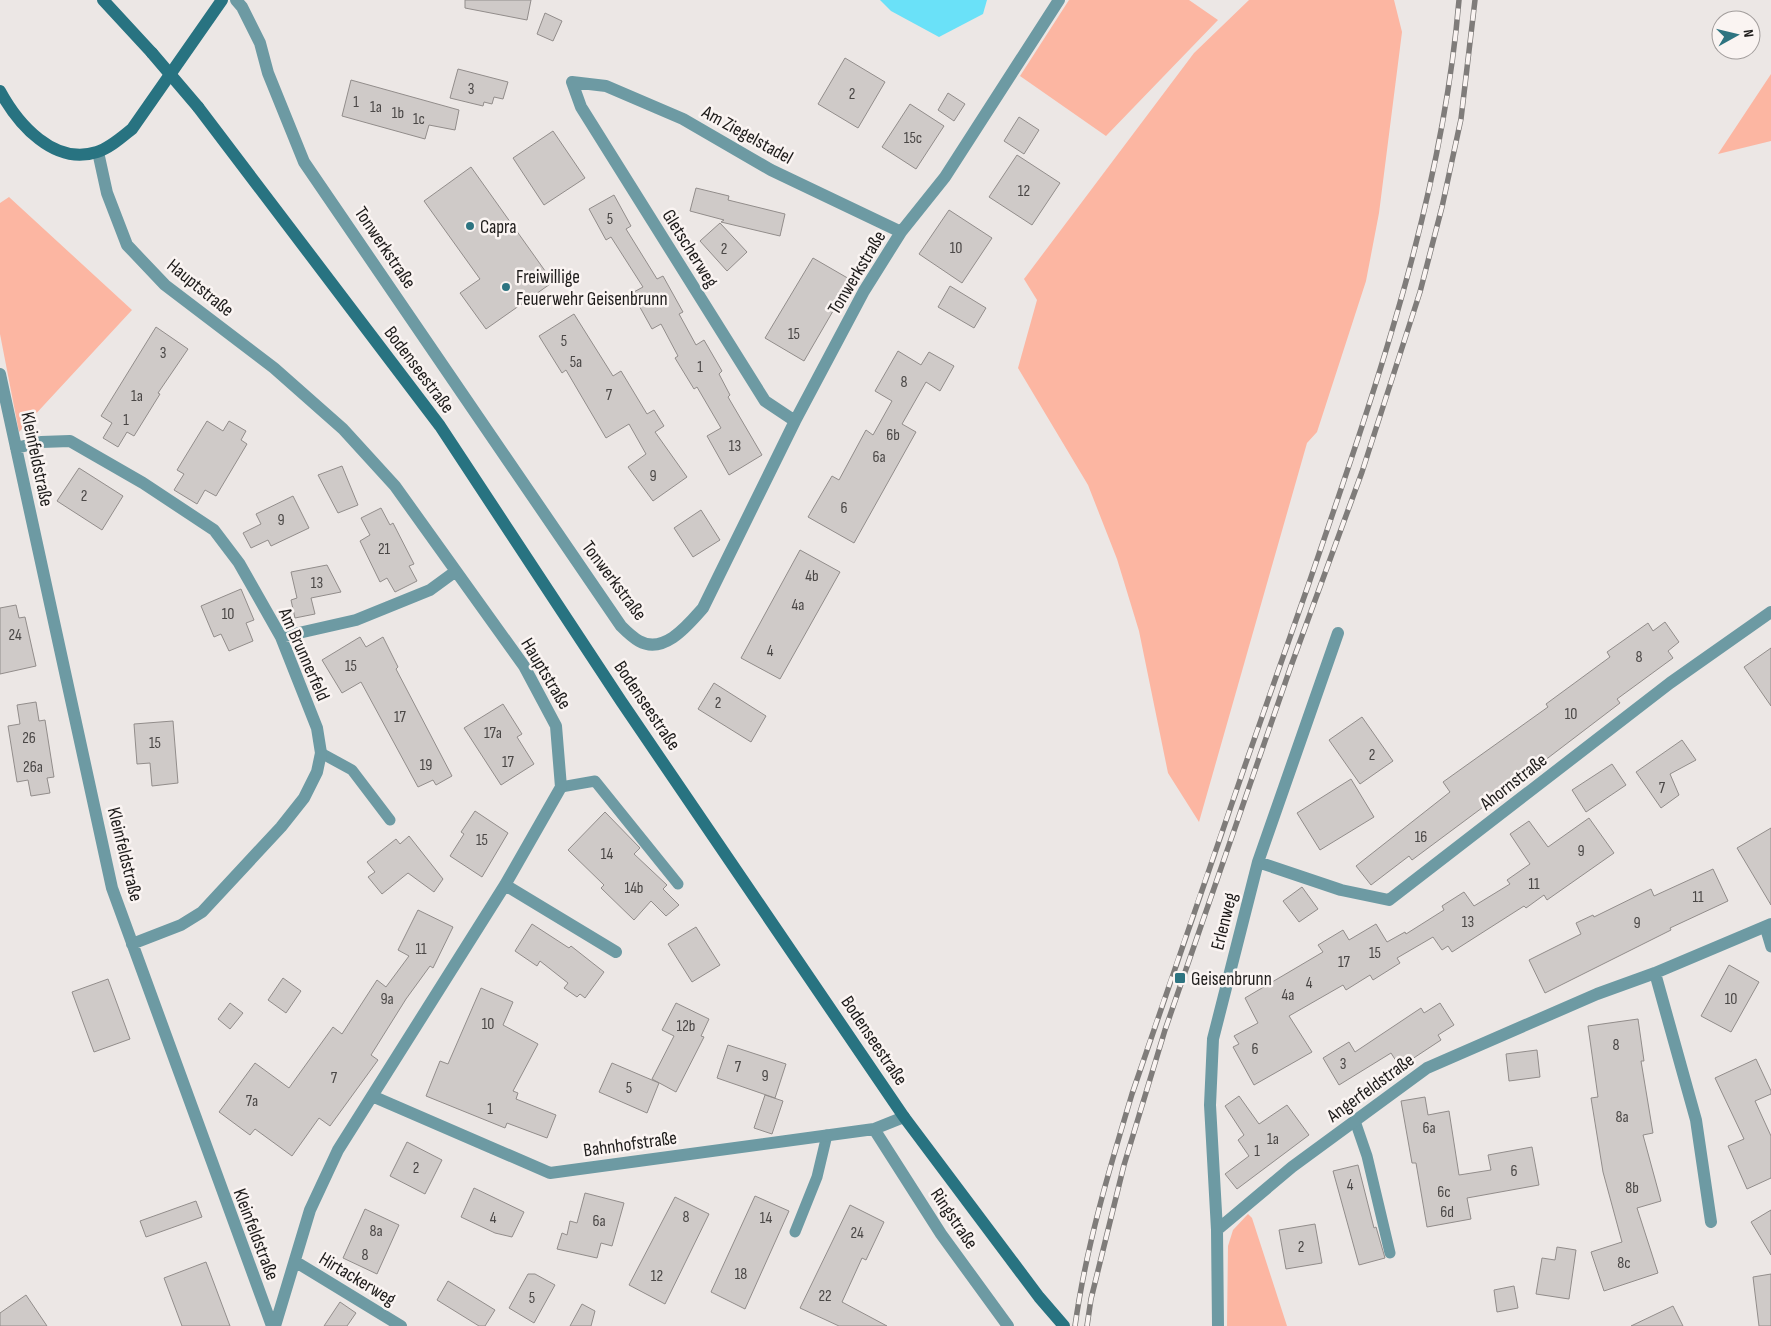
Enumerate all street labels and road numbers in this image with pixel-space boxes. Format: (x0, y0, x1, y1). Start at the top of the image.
street label: Am Ziegelstadel (697, 100, 797, 170)
street label: Tonwerkstraße (349, 203, 421, 293)
street label: Gletscherweg (657, 205, 723, 293)
street label: Tonwerkstraße (823, 227, 891, 319)
street label: Hauptstraße (162, 254, 238, 322)
street label: Bodenseestraße (379, 322, 459, 418)
street label: Kleinfeldstraße (15, 410, 58, 509)
street label: Tonwerkstraße (576, 537, 651, 625)
street label: Am Brunnerfeld (273, 604, 334, 705)
street label: Hauptstraße (515, 634, 576, 714)
street label: Bodenseestraße (608, 657, 685, 755)
street label: Ahornstraße (1475, 749, 1552, 816)
street label: Kleinfeldstraße (102, 805, 147, 904)
street label: Erlenweg (1206, 890, 1243, 952)
street label: Bodenseestraße (835, 992, 912, 1090)
street label: Angerfeldstraße (1322, 1049, 1419, 1128)
street label: Bahnhofstraße (582, 1127, 678, 1162)
street label: Ringstraße (925, 1184, 983, 1254)
street label: Kleinfeldstraße (228, 1185, 284, 1284)
street label: Hirtackerweg (315, 1247, 400, 1311)

